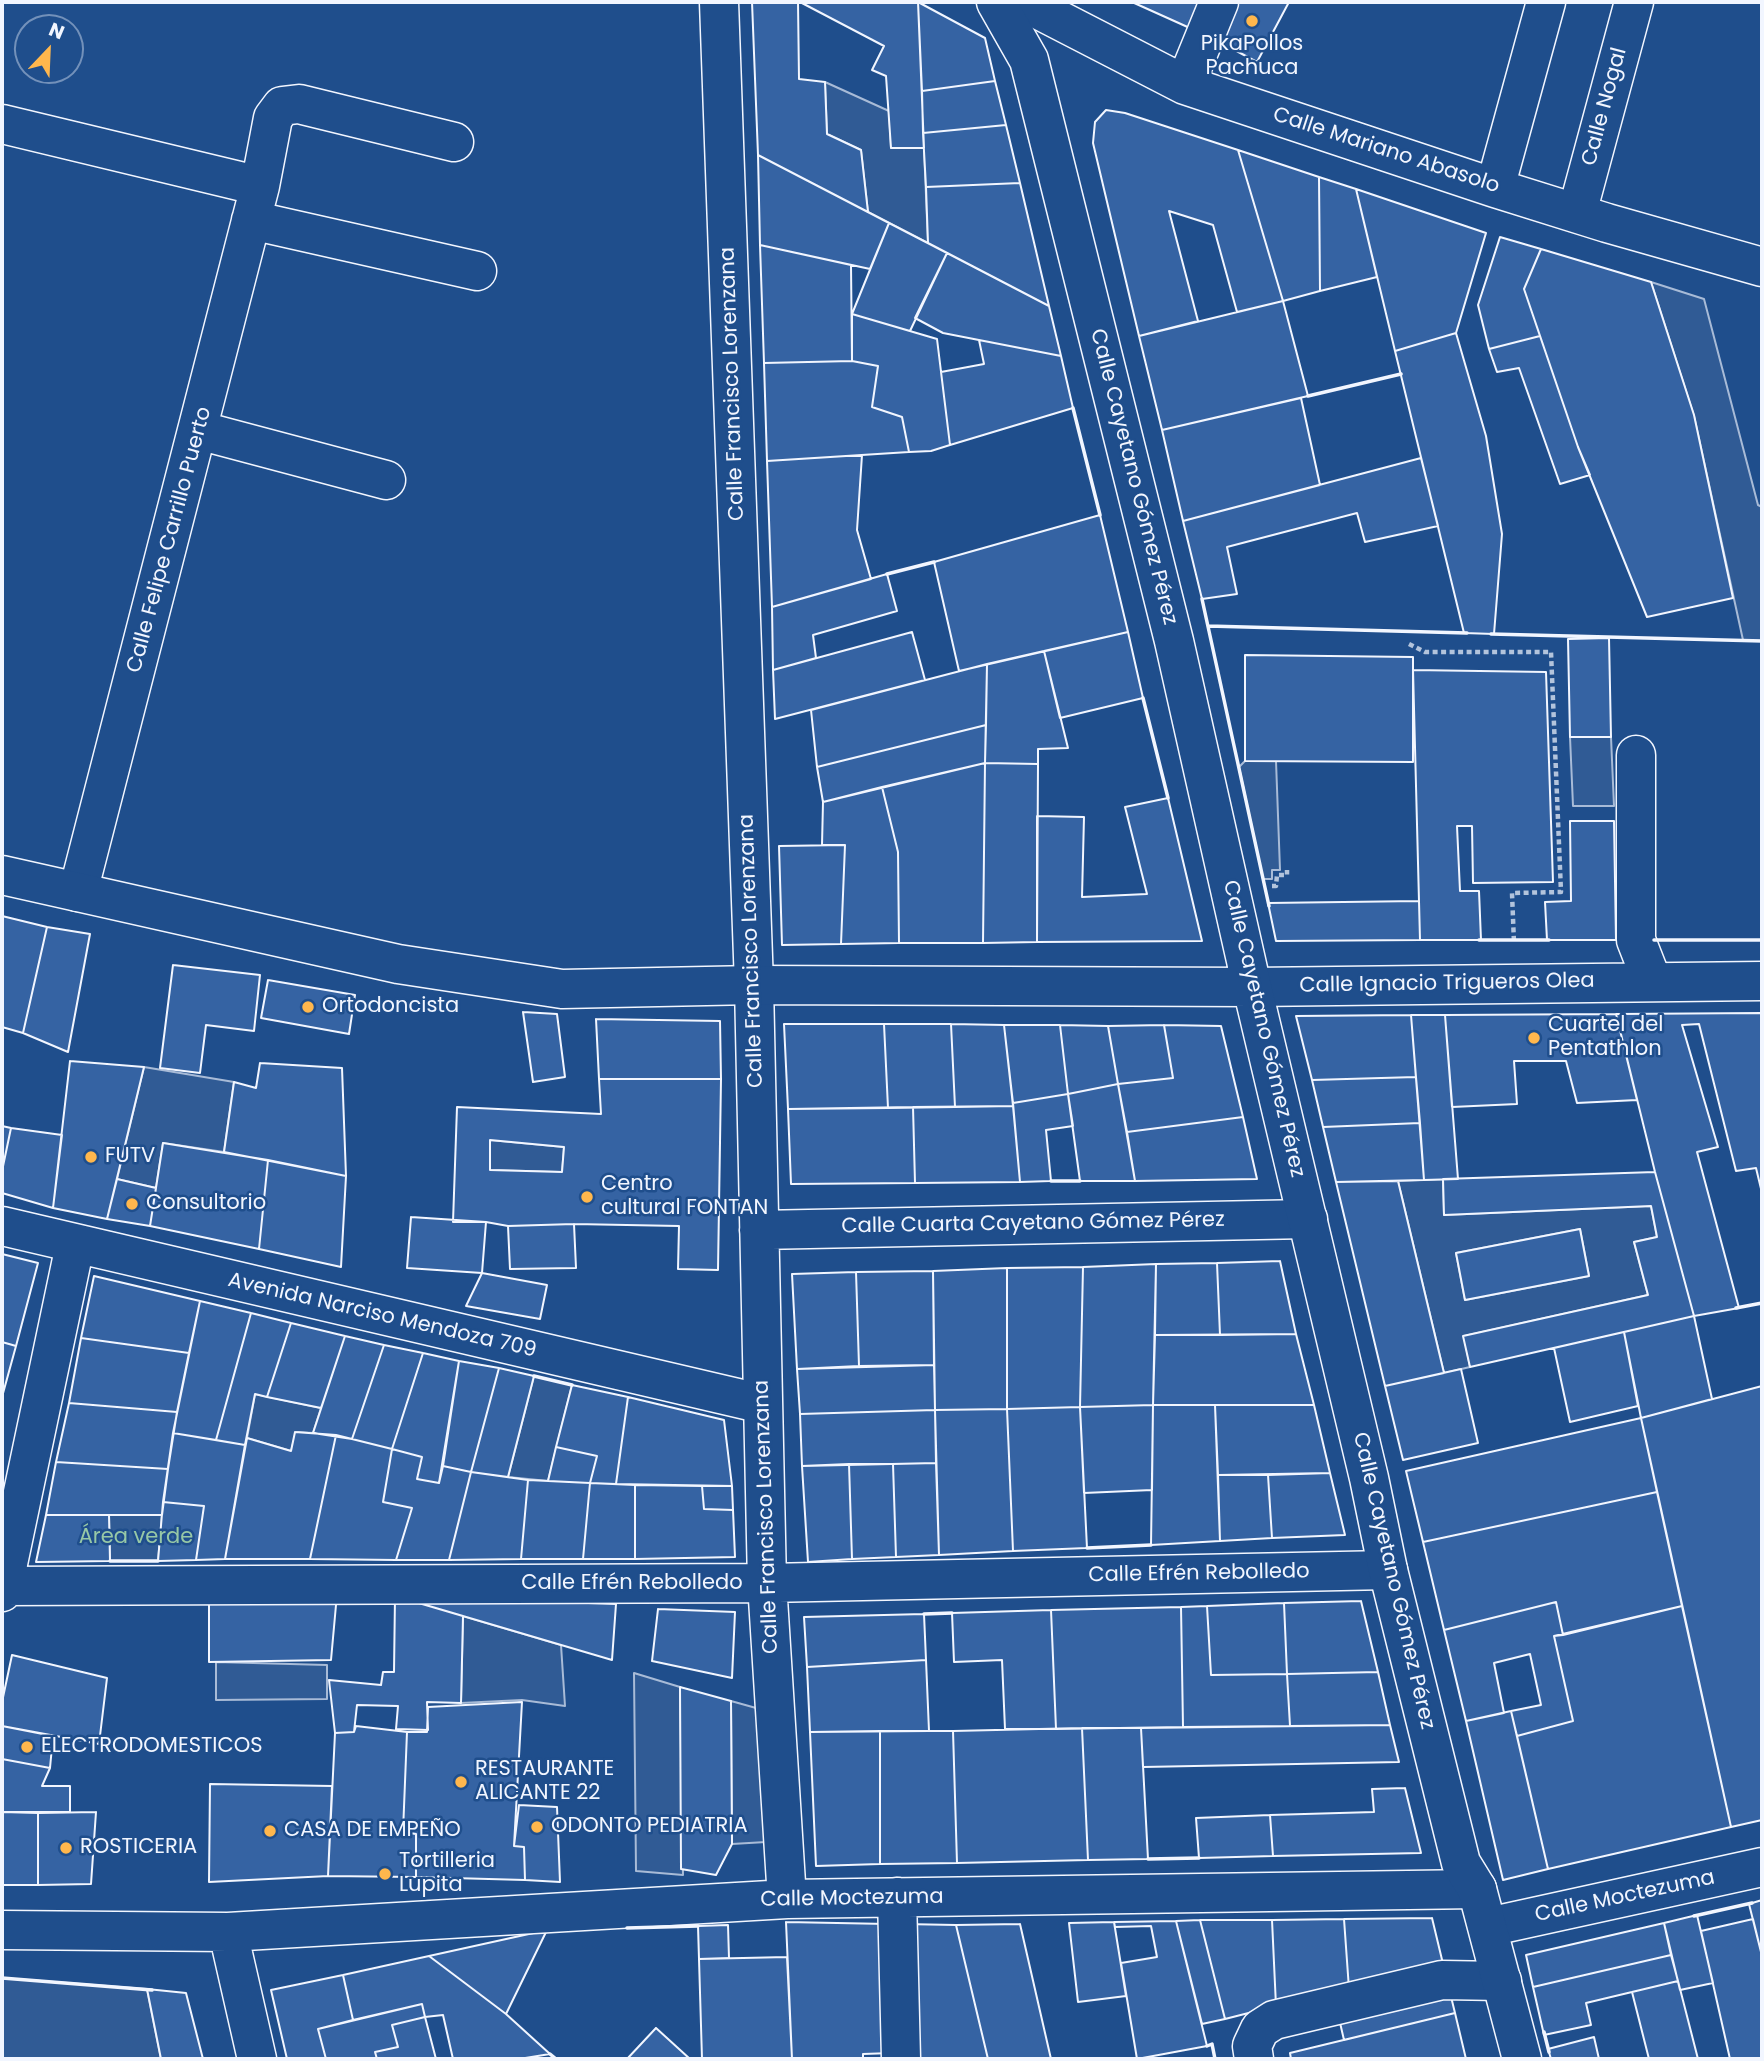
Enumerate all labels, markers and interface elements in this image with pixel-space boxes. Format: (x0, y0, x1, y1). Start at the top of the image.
marker: PikaPollos Pachuca (1244, 13, 1260, 29)
north arrow (14, 14, 84, 84)
text: N (45, 16, 68, 46)
place label: PikaPollos Pachuca (1201, 32, 1303, 82)
street label: Calle Nogal (1577, 45, 1633, 169)
street label: Calle Mariano Abasolo (1269, 102, 1503, 200)
street label: Calle Francisco Lorenzana (716, 247, 750, 521)
street label: Calle Cayetano Gómez Pérez (1084, 326, 1182, 628)
street label: Calle Felipe Carrillo Puerto (122, 404, 218, 676)
street label: Calle Francisco Lorenzana (735, 814, 769, 1088)
street label: Calle Cayetano Gómez Pérez (1217, 878, 1309, 1180)
street label: Calle Ignacio Trigueros Olea (1299, 969, 1595, 999)
place label: Ortodoncista (322, 994, 459, 1020)
marker: Ortodoncista (300, 999, 316, 1015)
place label: Cuartel del Pentathlon (1548, 1013, 1663, 1063)
marker: Cuartel del Pentathlon (1526, 1030, 1542, 1046)
place label: FUTV (105, 1144, 155, 1170)
marker: FUTV (83, 1149, 99, 1165)
place label: Centro cultural FONTAN (601, 1172, 768, 1222)
marker: Centro cultural FONTAN (579, 1189, 595, 1205)
place label: Consultorio (146, 1191, 266, 1217)
marker: Consultorio (124, 1196, 140, 1212)
street label: Calle Cuarta Cayetano Gómez Pérez (841, 1208, 1225, 1240)
street label: Avenida Narciso Mendoza 709 (225, 1268, 539, 1364)
street label: Calle Francisco Lorenzana (750, 1380, 784, 1654)
street label: Calle Cayetano Gómez Pérez (1347, 1430, 1439, 1732)
park label: Área verde (79, 1525, 193, 1551)
street label: Calle Efrén Rebolledo (1088, 1559, 1310, 1589)
street label: Calle Efrén Rebolledo (521, 1571, 743, 1597)
place label: ELECTRODOMESTICOS (41, 1734, 263, 1760)
marker: ELECTRODOMESTICOS (19, 1739, 35, 1755)
place label: RESTAURANTE ALICANTE 22 (475, 1757, 614, 1807)
marker: RESTAURANTE ALICANTE 22 (453, 1774, 469, 1790)
place label: ODONTO PEDIATRIA (551, 1814, 748, 1840)
place label: CASA DE EMPEÑO (284, 1818, 461, 1844)
marker: ODONTO PEDIATRIA (529, 1819, 545, 1835)
marker: CASA DE EMPEÑO (262, 1823, 278, 1839)
place label: ROSTICERIA (80, 1835, 197, 1861)
marker: ROSTICERIA (58, 1840, 74, 1856)
place label: Tortilleria Lupita (399, 1849, 495, 1899)
marker: Tortilleria Lupita (377, 1866, 393, 1882)
street label: Calle Moctezuma (1533, 1866, 1717, 1928)
street label: Calle Moctezuma (760, 1885, 944, 1913)

